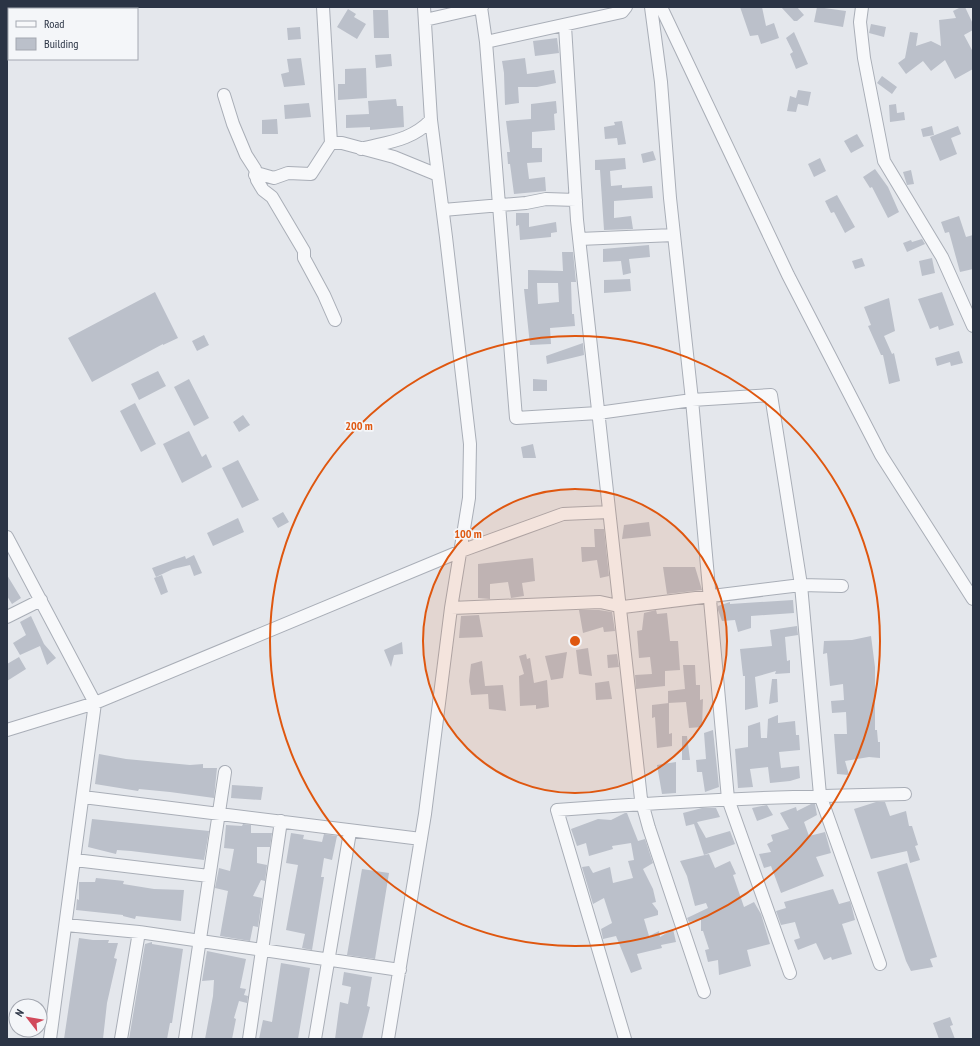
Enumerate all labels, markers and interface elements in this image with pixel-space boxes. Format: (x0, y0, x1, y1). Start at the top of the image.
legend (8, 8, 138, 60)
text: Road (44, 16, 64, 31)
text: Building (44, 36, 79, 51)
text: 200 m (345, 418, 373, 433)
text: 100 m (454, 526, 482, 541)
centre of rings (568, 634, 582, 648)
north arrow (8, 998, 48, 1038)
text: N (12, 1007, 27, 1019)

